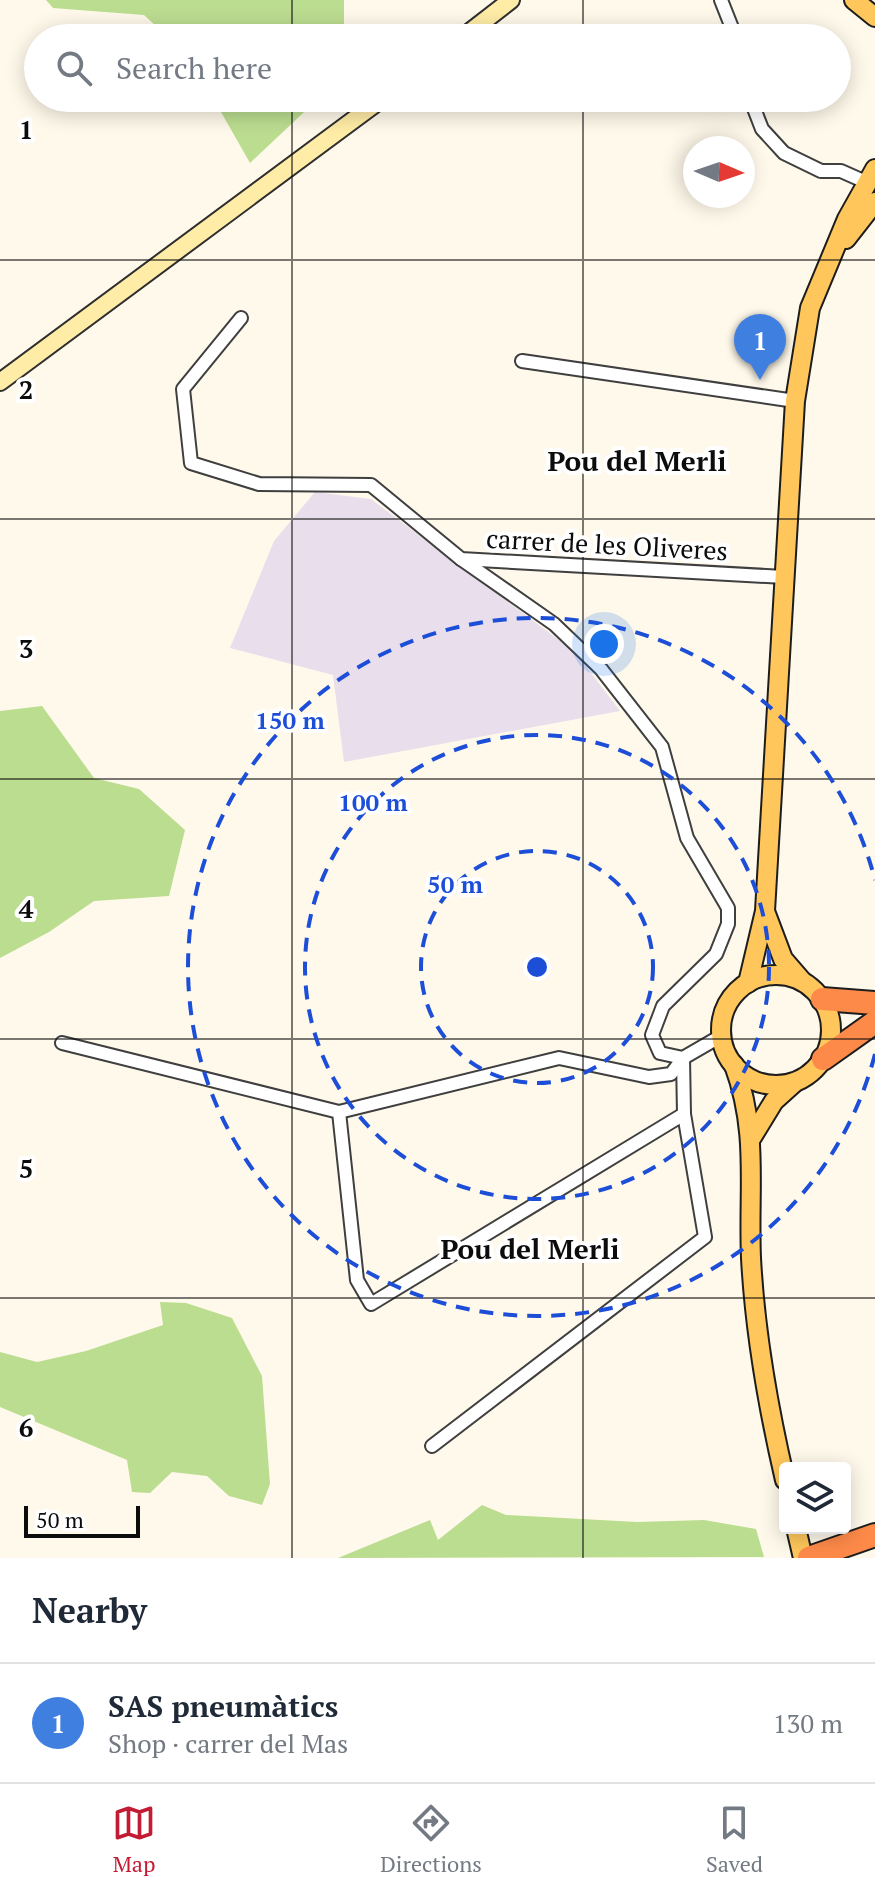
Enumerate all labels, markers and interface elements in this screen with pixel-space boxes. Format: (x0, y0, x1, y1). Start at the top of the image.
search box (24, 24, 851, 112)
icon: search (52, 46, 96, 90)
text: Search here (116, 48, 272, 88)
text: 1 (19, 112, 33, 146)
north arrow (683, 136, 755, 208)
pin: 1 (734, 314, 786, 380)
text: 2 (19, 372, 33, 406)
district label: Pou del Merli (547, 442, 727, 479)
street label: carrer de les Oliveres (485, 521, 729, 567)
your location (584, 624, 624, 664)
text: 3 (19, 631, 33, 665)
text: 150 m (255, 704, 325, 736)
text: 100 m (338, 786, 408, 818)
text: 50 m (427, 868, 483, 900)
text: 4 (19, 891, 34, 925)
centre of rings (523, 953, 551, 981)
text: 5 (19, 1151, 33, 1185)
district label: Pou del Merli (440, 1230, 620, 1267)
text: 6 (19, 1410, 33, 1444)
map controls (779, 1462, 851, 1534)
button: layers (779, 1462, 851, 1534)
scale bar (24, 1502, 140, 1538)
text: 50 m (36, 1505, 84, 1534)
text: Nearby (32, 1588, 147, 1633)
text: SAS pneumàtics (108, 1686, 338, 1726)
text: 1 (51, 1706, 65, 1740)
text: 130 m (773, 1706, 843, 1740)
text: Shop · carrer del Mas (108, 1726, 348, 1760)
tab: Map (112, 1801, 156, 1878)
tab: Directions (380, 1801, 482, 1878)
tab: Saved (706, 1801, 763, 1878)

